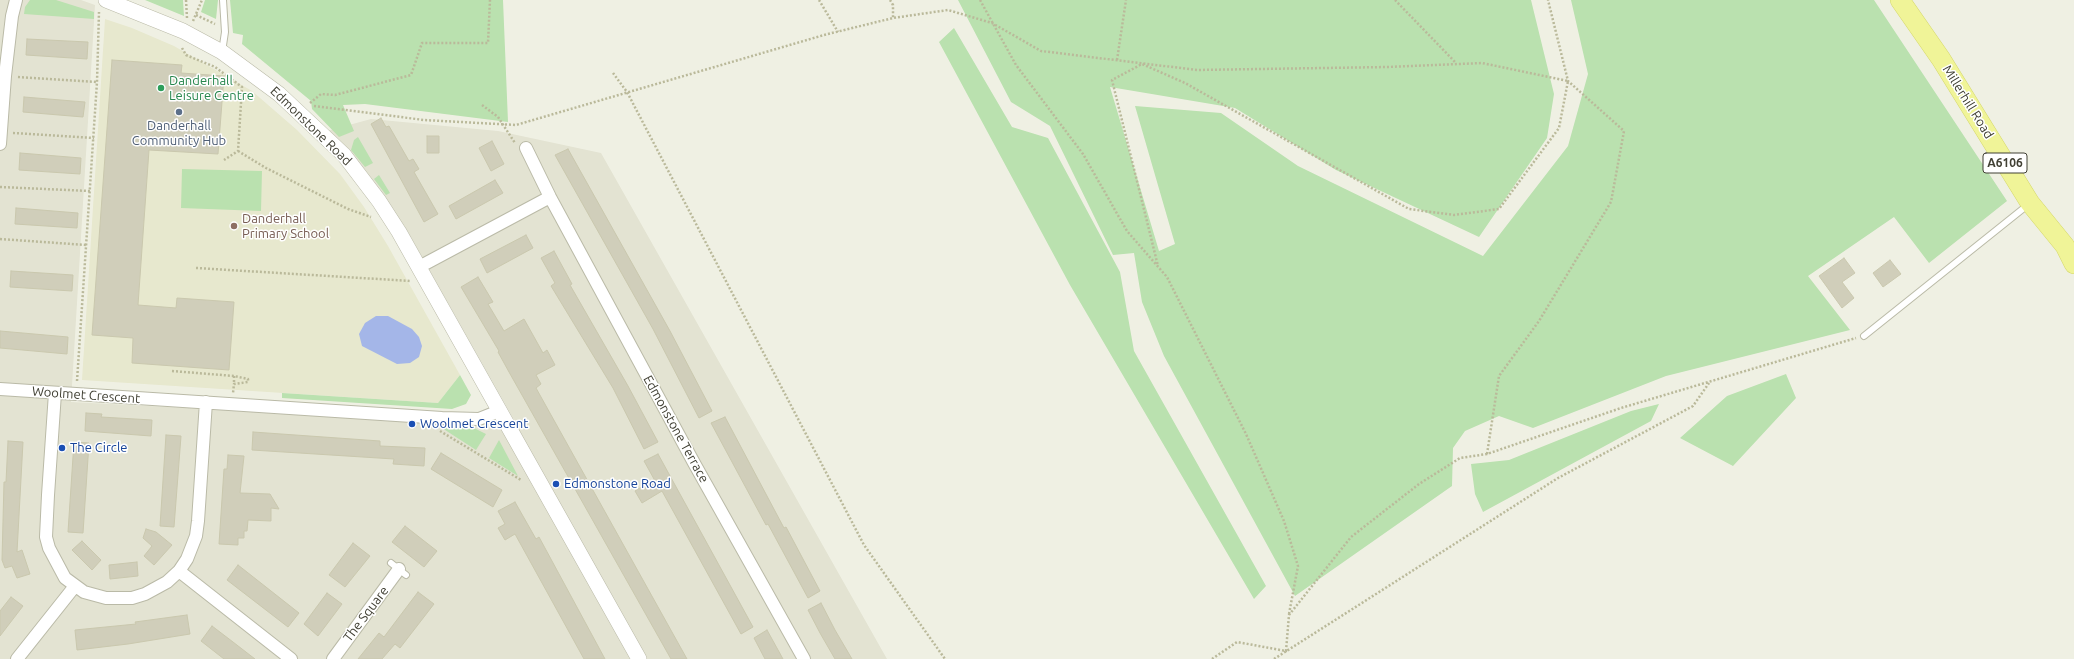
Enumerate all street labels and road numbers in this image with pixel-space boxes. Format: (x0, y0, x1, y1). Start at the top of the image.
street label: Millerhill Road (1939, 62, 1997, 142)
street label: Edmonstone Road (267, 83, 355, 169)
road number: A6106 (1983, 153, 2027, 173)
street label: Edmonstone Terrace (640, 373, 712, 485)
street label: Woolmet Crescent (31, 383, 141, 407)
street label: The Square (340, 583, 392, 645)

